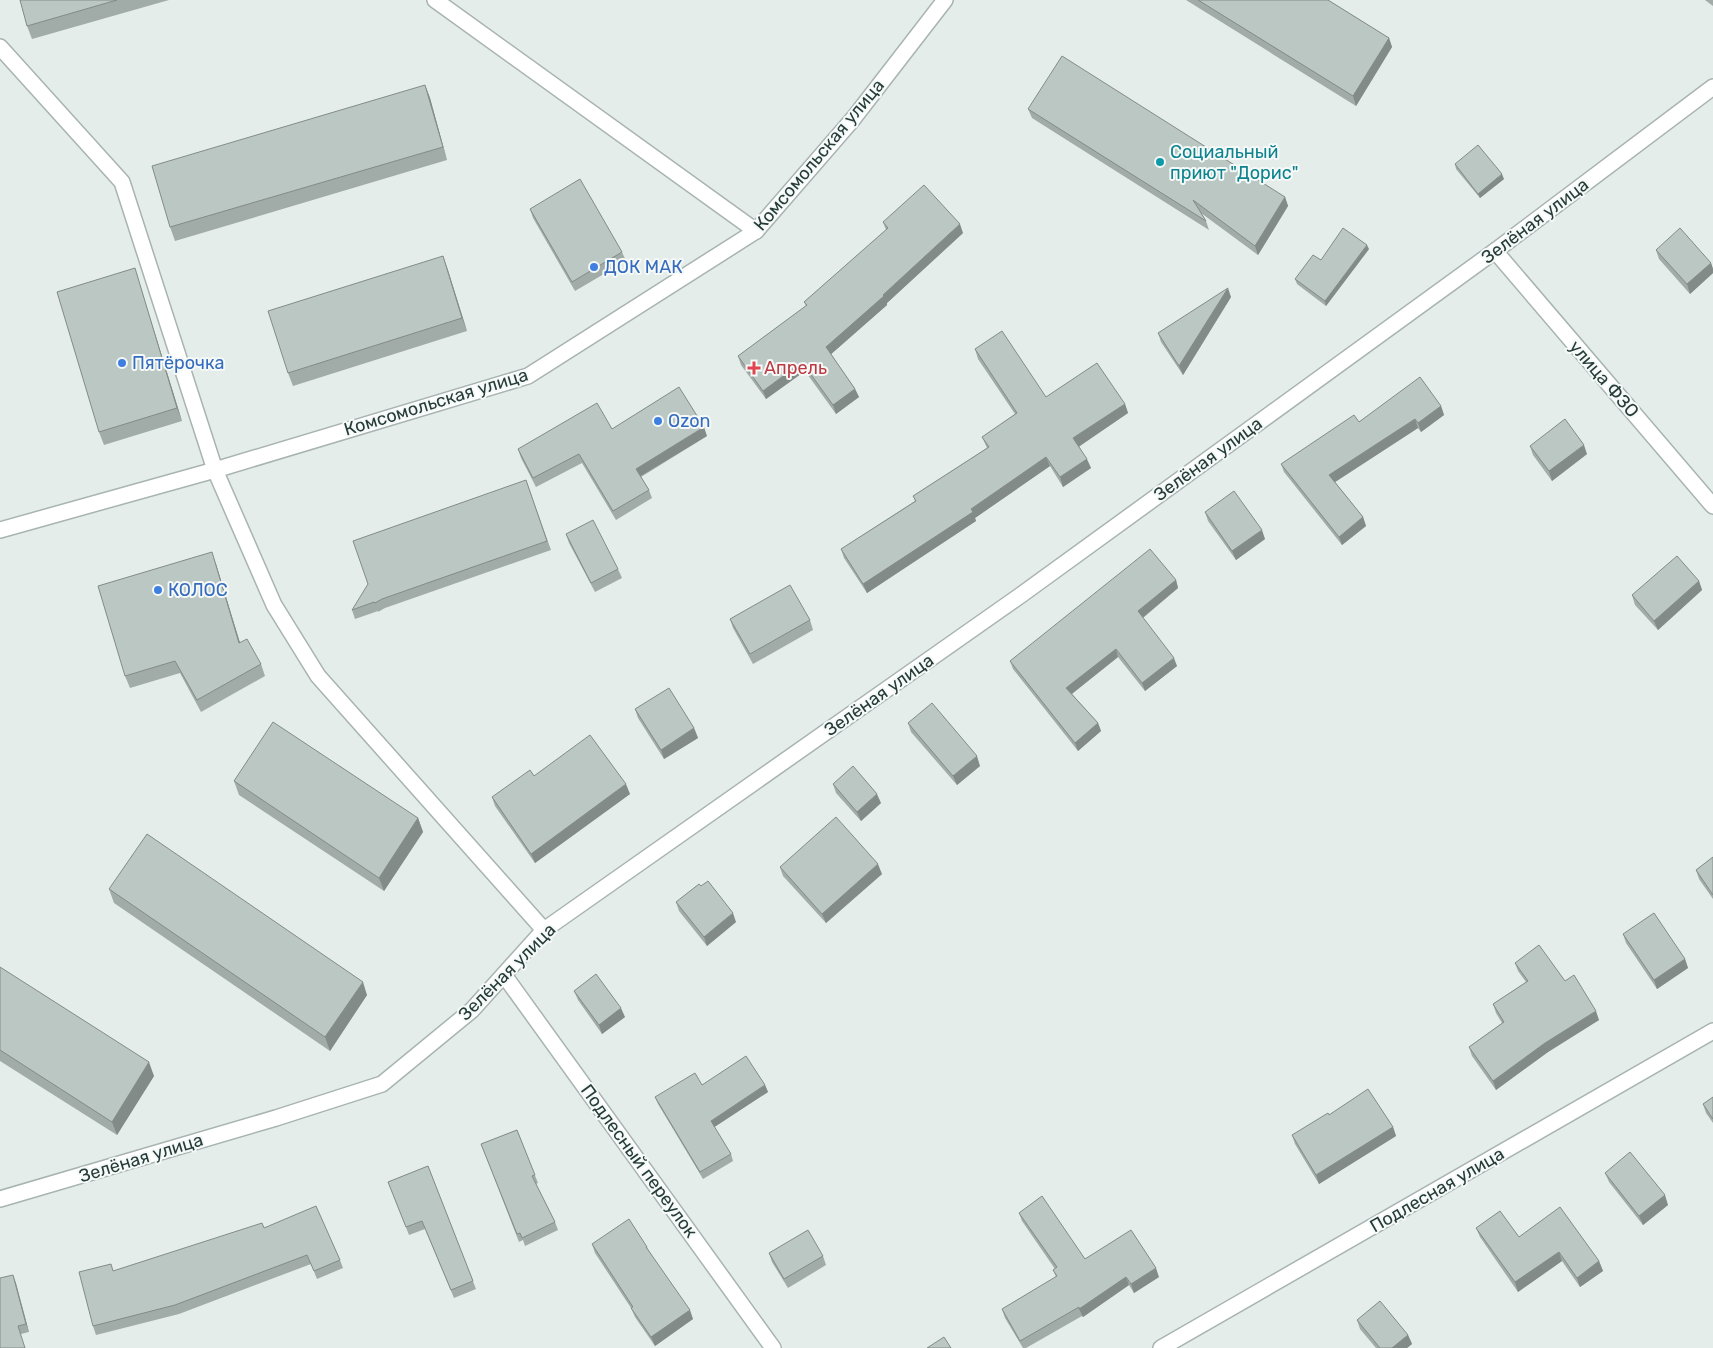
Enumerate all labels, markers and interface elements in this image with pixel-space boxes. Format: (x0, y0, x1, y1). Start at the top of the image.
street label: Комсомольская улица (749, 75, 889, 235)
place label: Социальный приют "Дорис" (1170, 141, 1298, 184)
marker: Социальный приют "Дорис" (1154, 156, 1166, 168)
street label: Зелёная улица (1477, 174, 1593, 268)
place label: ДОК МАК (604, 256, 683, 278)
marker: ДОК МАК (588, 261, 600, 273)
street label: улица ФЗО (1565, 336, 1643, 422)
place label: Пятёрочка (132, 352, 225, 374)
marker: Пятёрочка (116, 357, 128, 369)
place label: Апрель (764, 357, 827, 379)
marker: Апрель (748, 362, 760, 374)
street label: Комсомольская улица (341, 364, 531, 440)
place label: Ozon (668, 410, 710, 432)
street label: Зелёная улица (1150, 412, 1266, 506)
marker: Ozon (652, 415, 664, 427)
place label: КОЛОС (168, 579, 228, 601)
marker: КОЛОС (152, 584, 164, 596)
street label: Зелёная улица (820, 649, 938, 741)
street label: Зелёная улица (454, 919, 560, 1025)
street label: Подлесный переулок (576, 1080, 702, 1242)
street label: Зелёная улица (76, 1129, 206, 1187)
street label: Подлесная улица (1366, 1143, 1508, 1237)

